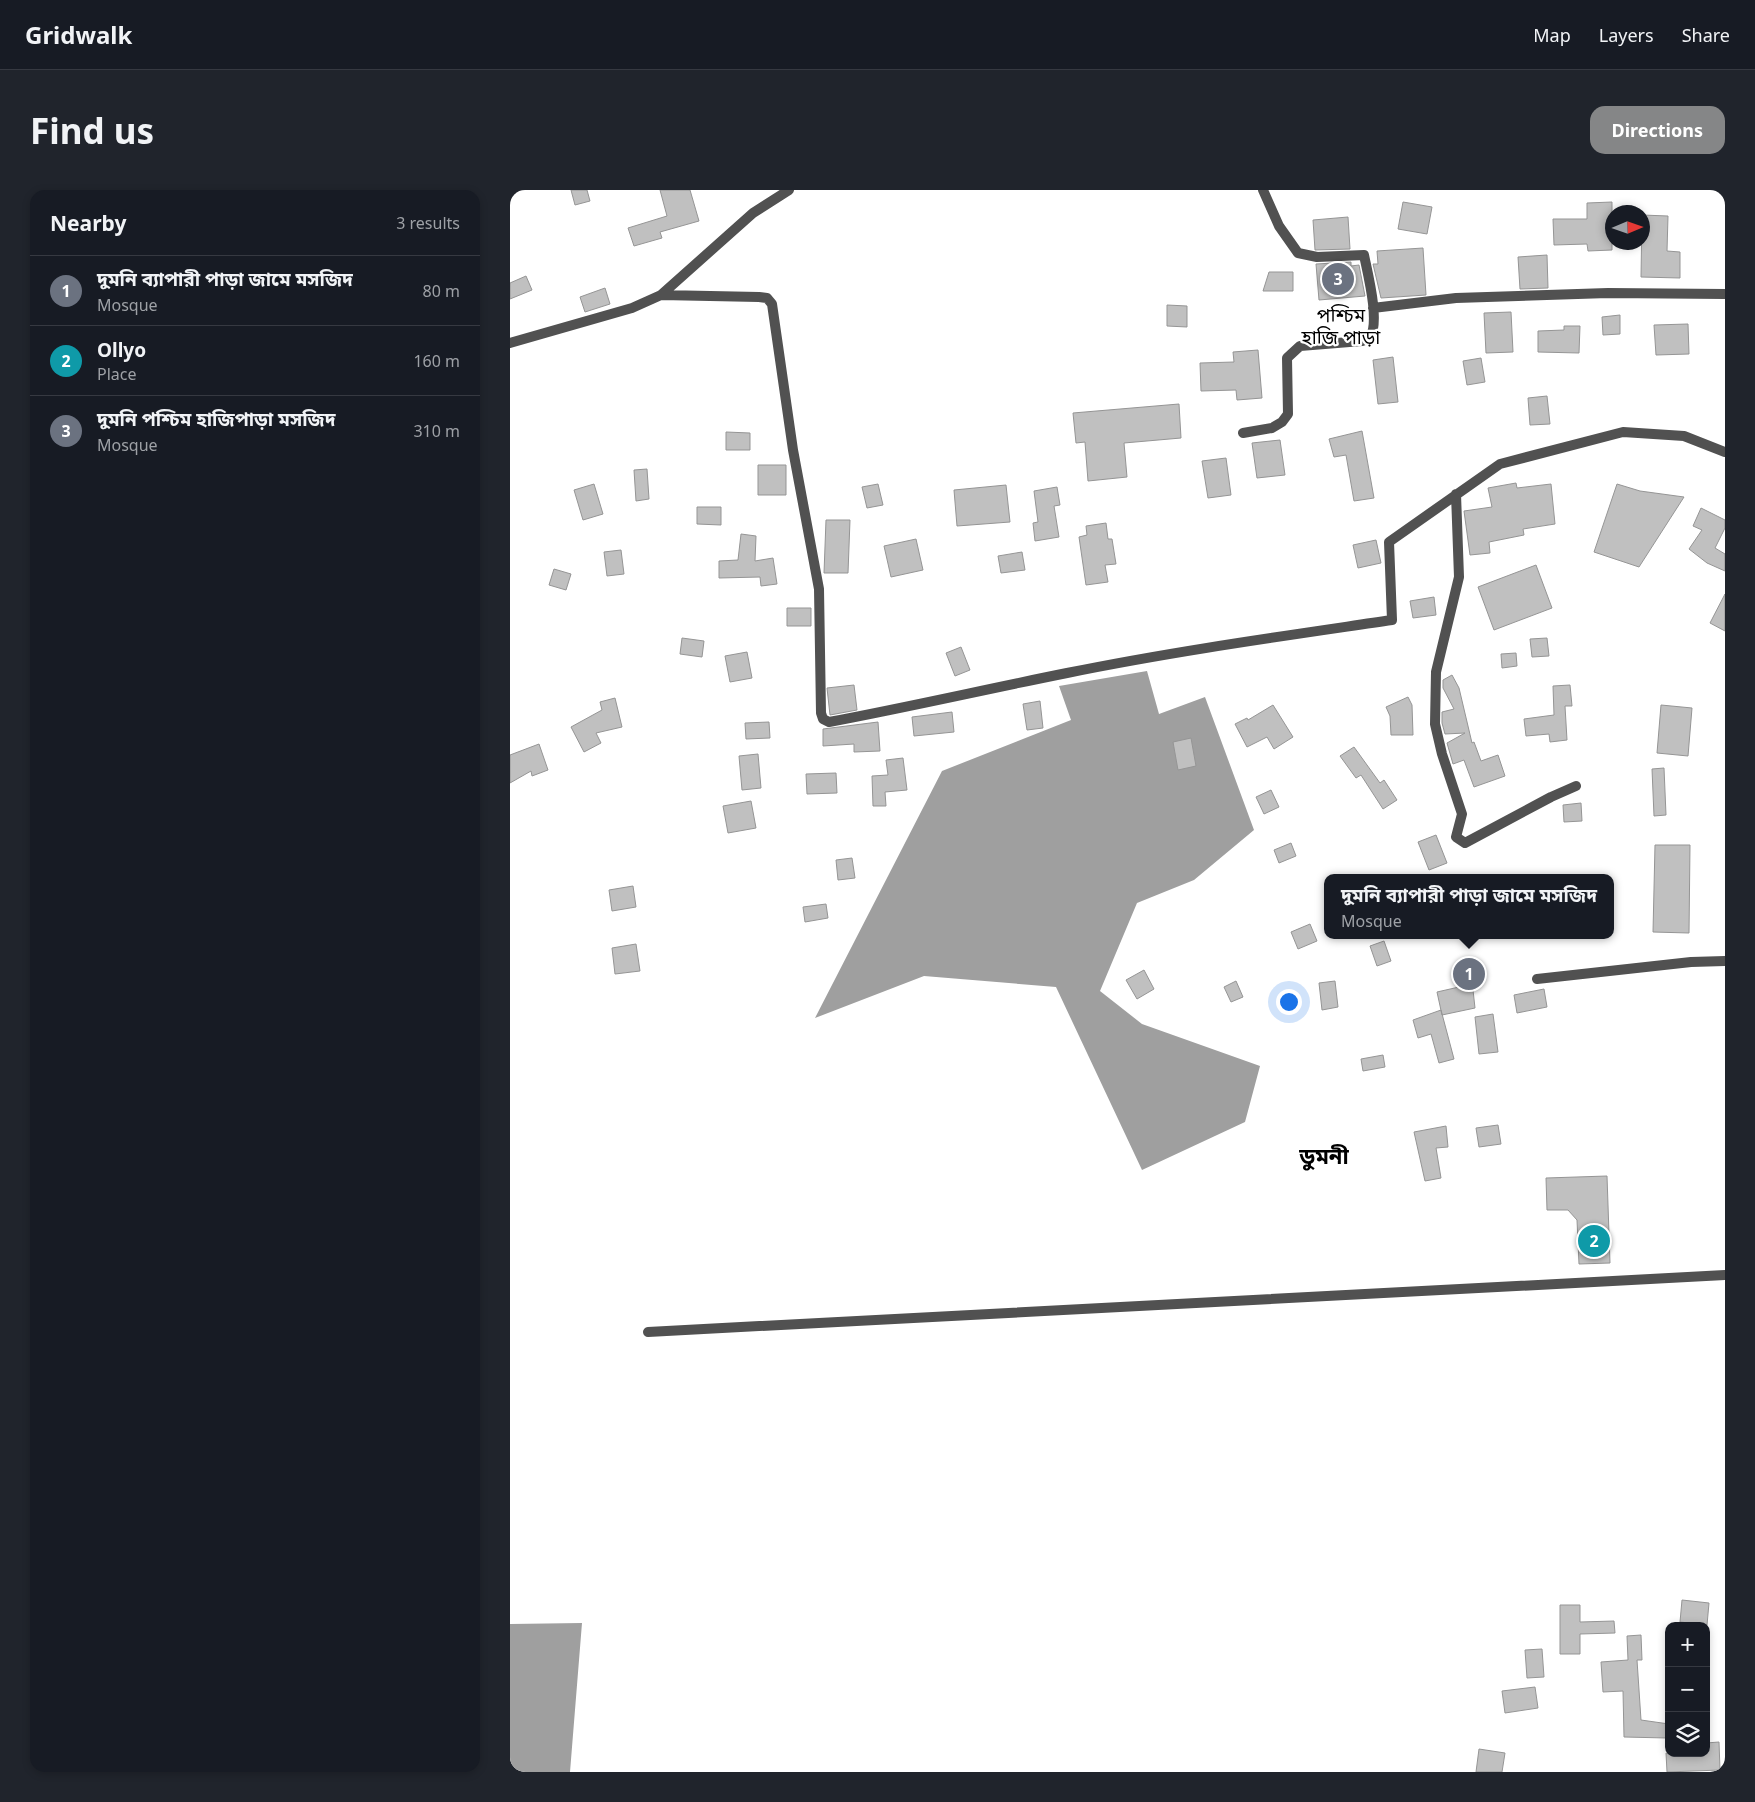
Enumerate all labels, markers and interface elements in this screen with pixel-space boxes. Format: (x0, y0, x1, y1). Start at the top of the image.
text: Gridwalk (25, 18, 132, 51)
text: Map (1533, 23, 1571, 47)
text: Layers (1599, 23, 1654, 47)
text: Share (1682, 23, 1730, 47)
button: Directions (1590, 106, 1725, 154)
text: Find us (30, 107, 154, 154)
north arrow (1605, 205, 1650, 250)
text: Nearby (50, 209, 126, 237)
text: 3 results (396, 212, 460, 234)
pin: 3 (1322, 260, 1354, 298)
text: দুমনি ব্যাপারী পাড়া জামে মসজিদ (97, 266, 353, 292)
text: 1 (61, 280, 71, 302)
text: 80 m (423, 280, 460, 302)
text: Mosque (97, 294, 158, 316)
district label: পশ্চিম হাজি পাড়া (1301, 302, 1381, 350)
text: Ollyo (97, 337, 146, 363)
text: 2 (61, 350, 71, 372)
text: 160 m (413, 350, 460, 372)
text: Place (97, 363, 137, 385)
text: দুমনি পশ্চিম হাজিপাড়া মসজিদ (97, 406, 336, 432)
text: 3 (61, 420, 71, 442)
text: 310 m (413, 420, 460, 442)
text: Mosque (97, 434, 158, 456)
popup (1324, 874, 1614, 939)
text: দুমনি ব্যাপারী পাড়া জামে মসজিদ (1341, 882, 1597, 908)
text: Mosque (1341, 910, 1402, 932)
pin: 1 (1453, 955, 1485, 993)
your location (1276, 989, 1302, 1015)
district label: ডুমনী (1298, 1140, 1349, 1171)
pin: 2 (1578, 1222, 1610, 1260)
map controls (1665, 1622, 1710, 1757)
button: + (1665, 1622, 1710, 1667)
button: − (1665, 1667, 1710, 1712)
button: layers (1665, 1712, 1710, 1757)

